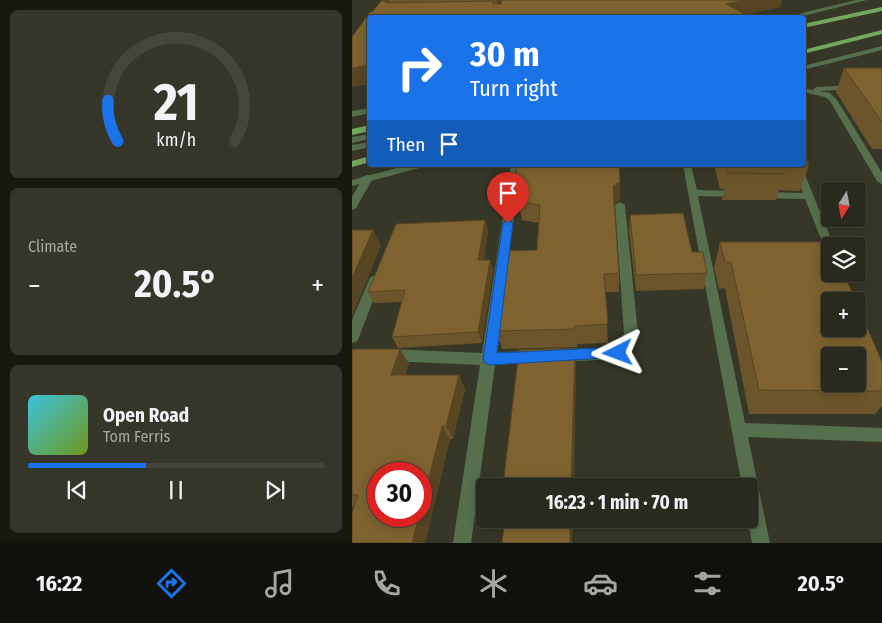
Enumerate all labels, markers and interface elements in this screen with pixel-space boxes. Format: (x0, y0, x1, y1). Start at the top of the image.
text: 30 m (470, 33, 540, 75)
icon: right (387, 35, 452, 100)
text: 21 (152, 71, 199, 134)
text: Turn right (470, 75, 558, 102)
text: km/h (156, 129, 196, 151)
icon: arrive (435, 130, 463, 158)
text: Then (387, 133, 425, 156)
pin (487, 172, 529, 223)
icon: arrive (494, 179, 522, 207)
north arrow (821, 182, 866, 228)
map controls (821, 182, 866, 392)
text: Climate (28, 237, 77, 256)
button: layers (821, 237, 866, 282)
text: 20.5° (134, 261, 218, 307)
text: − (28, 269, 41, 302)
text: + (311, 269, 324, 302)
button: + (821, 292, 866, 337)
position arrow (591, 326, 643, 378)
button: − (821, 347, 866, 392)
text: Open Road (103, 404, 189, 427)
text: Tom Ferris (103, 427, 170, 446)
speed limit sign: 30 (367, 462, 432, 527)
icon: previous (63, 476, 91, 504)
icon: pause (162, 476, 190, 504)
icon: next (261, 476, 289, 504)
text: 16:23 · 1 min · 70 m (546, 491, 688, 514)
icon: directions (154, 566, 189, 601)
icon: music (262, 566, 297, 601)
icon: phone (369, 566, 404, 601)
icon: climate (476, 566, 511, 601)
icon: car (583, 566, 618, 601)
icon: filters (690, 566, 725, 601)
text: 16:22 (36, 570, 82, 597)
text: 20.5° (798, 570, 846, 597)

